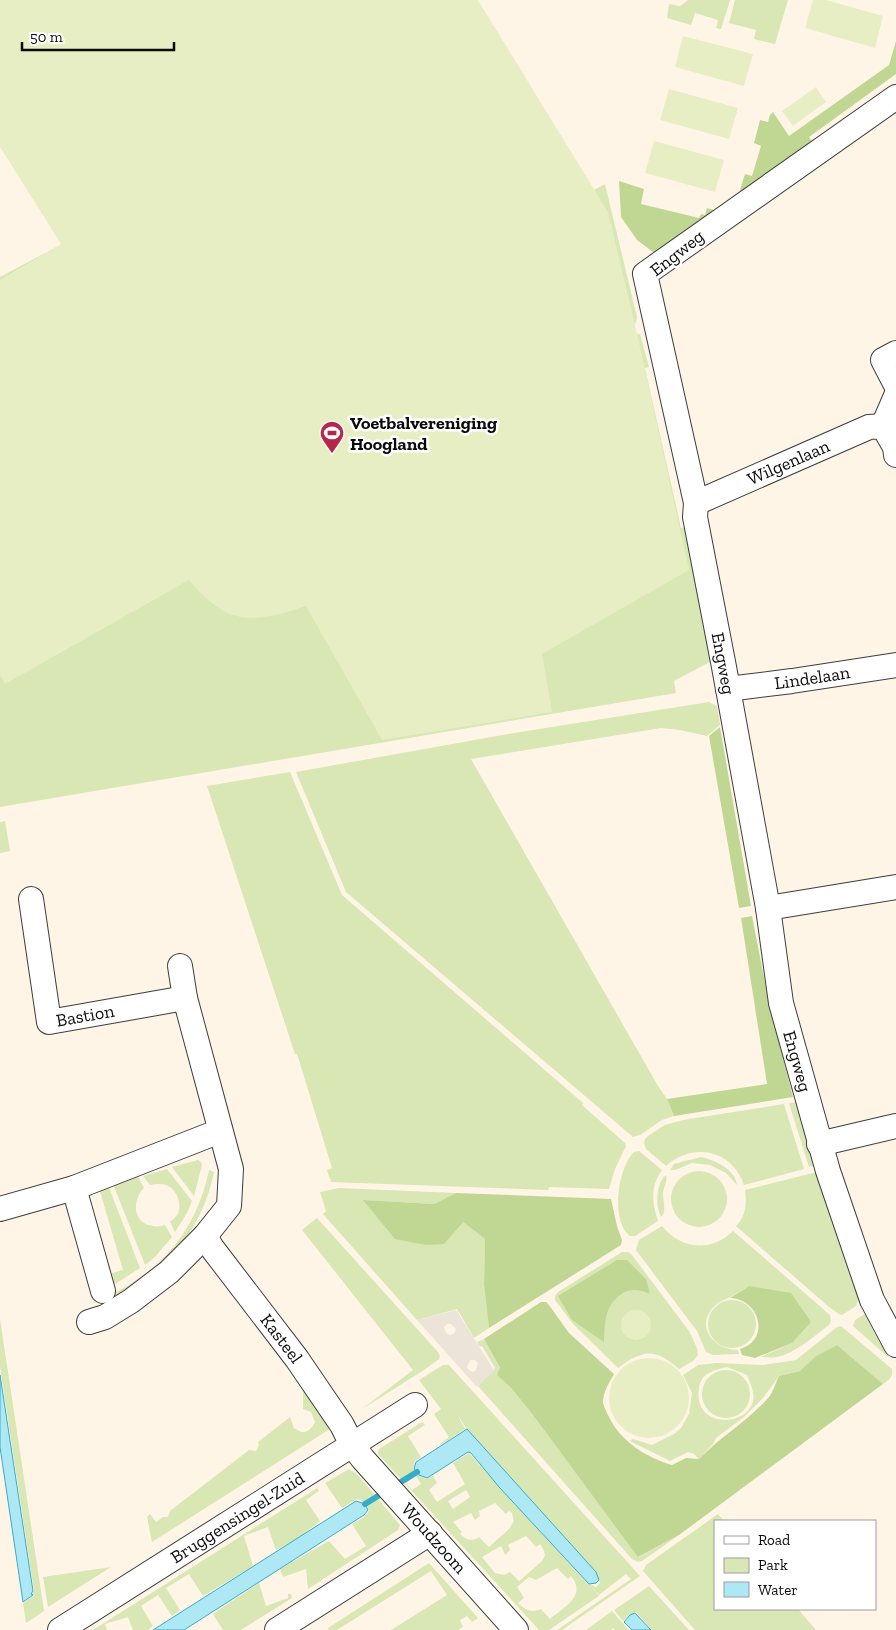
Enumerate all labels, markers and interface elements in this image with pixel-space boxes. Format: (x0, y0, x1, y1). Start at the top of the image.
scale bar (22, 20, 175, 52)
text: 50 m (30, 28, 63, 46)
street label: Engweg (646, 225, 709, 281)
place label: Voetbalvereniging Hoogland (350, 412, 497, 455)
sports icon: Voetbalvereniging Hoogland (319, 420, 345, 454)
street label: Wilgenlaan (744, 434, 834, 490)
street label: Engweg (707, 631, 740, 696)
street label: Lindelaan (773, 661, 852, 694)
street label: Bastion (54, 1000, 117, 1032)
street label: Engweg (778, 1028, 816, 1095)
street label: Kasteel (255, 1309, 308, 1368)
street label: Bruggensingel-Zuid (166, 1467, 309, 1568)
street label: Woudzoom (396, 1498, 472, 1578)
legend (714, 1520, 876, 1610)
text: Road (758, 1531, 791, 1549)
text: Park (758, 1556, 788, 1574)
text: Water (758, 1581, 798, 1599)

